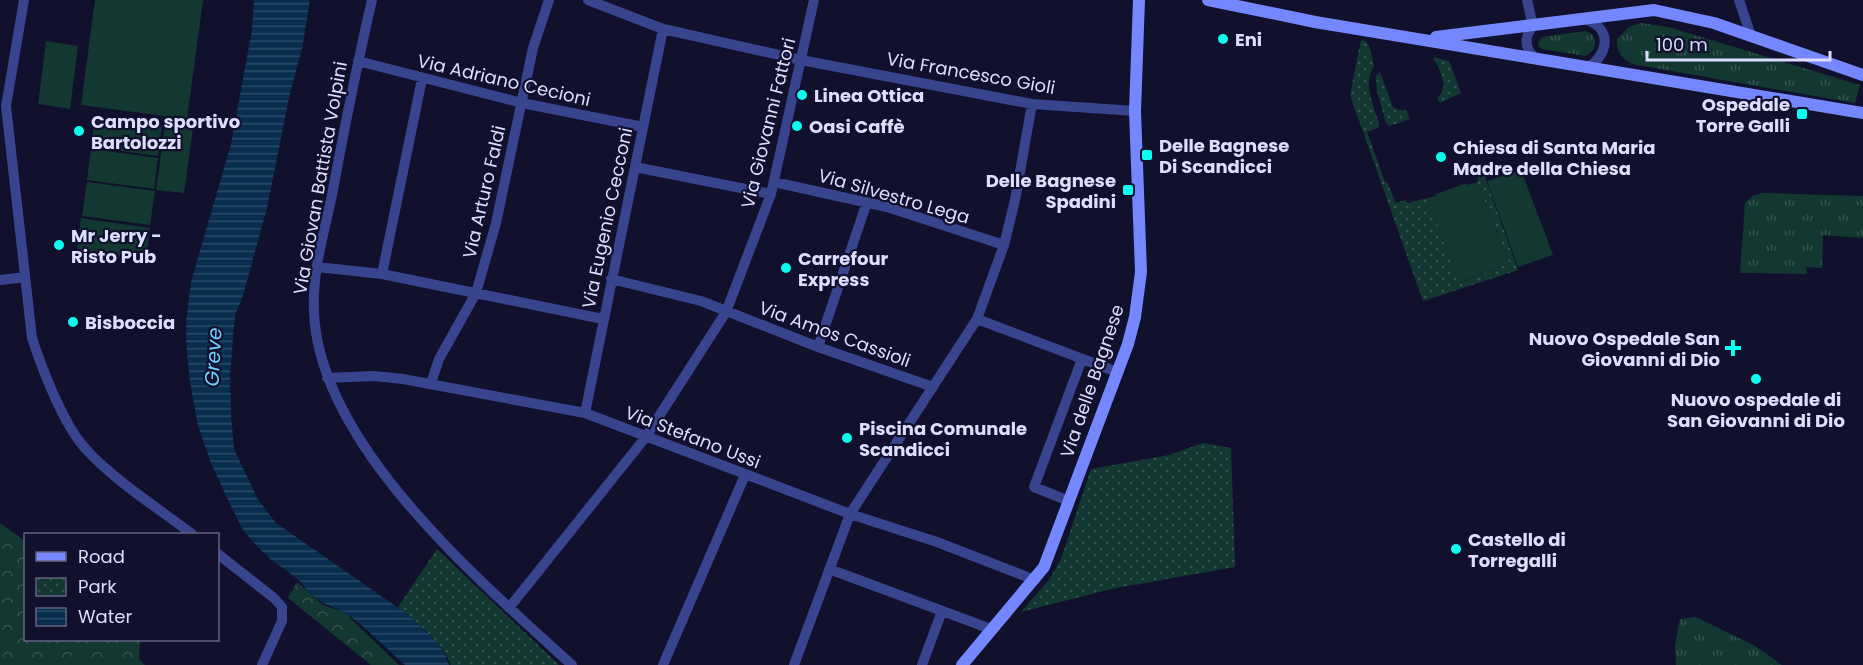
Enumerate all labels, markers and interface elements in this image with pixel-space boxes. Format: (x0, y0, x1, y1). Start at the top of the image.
scale bar (1647, 24, 1830, 62)
place label: Eni (1235, 27, 1262, 52)
marker: Eni (1216, 32, 1230, 46)
text: 100 m (1656, 32, 1708, 57)
street label: Via Giovanni Fattori (735, 35, 801, 211)
street label: Via Francesco Gioli (885, 46, 1057, 100)
street label: Via Adriano Cecioni (415, 48, 593, 112)
street label: Via Giovan Battista Volpini (287, 59, 353, 297)
place label: Linea Ottica (814, 83, 924, 108)
marker: Linea Ottica (795, 88, 809, 102)
place label: Ospedale Torre Galli (1696, 92, 1790, 138)
marker: Ospedale Torre Galli (1795, 107, 1809, 121)
place label: Campo sportivo Bartolozzi (91, 109, 240, 155)
place label: Oasi Caffè (809, 114, 905, 139)
marker: Oasi Caffè (790, 119, 804, 133)
street label: Via Arturo Faldi (457, 123, 511, 261)
marker: Campo sportivo Bartolozzi (72, 124, 86, 138)
street label: Via Eugenio Cecconi (576, 125, 638, 311)
place label: Delle Bagnese Di Scandicci (1159, 133, 1289, 179)
place label: Chiesa di Santa Maria Madre della Chiesa (1453, 135, 1655, 181)
marker: Delle Bagnese Di Scandicci (1140, 148, 1154, 162)
marker: Chiesa di Santa Maria Madre della Chiesa (1434, 150, 1448, 164)
street label: Via Silvestro Lega (815, 162, 973, 230)
place label: Delle Bagnese Spadini (986, 168, 1116, 214)
marker: Delle Bagnese Spadini (1121, 183, 1135, 197)
place label: Mr Jerry - Risto Pub (71, 223, 162, 269)
marker: Mr Jerry - Risto Pub (52, 238, 66, 252)
place label: Carrefour Express (798, 246, 889, 292)
marker: Carrefour Express (779, 261, 793, 275)
street label: Via Amos Cassioli (756, 295, 914, 373)
street label: Via delle Bagnese (1054, 301, 1130, 461)
place label: Bisboccia (85, 310, 175, 335)
marker: Bisboccia (66, 315, 80, 329)
place label: Nuovo Ospedale San Giovanni di Dio (1529, 326, 1720, 372)
water label: Greve (197, 327, 229, 387)
marker: Nuovo Ospedale San Giovanni di Dio (1724, 339, 1742, 357)
marker: Nuovo ospedale di San Giovanni di Dio (1749, 372, 1763, 386)
place label: Nuovo ospedale di San Giovanni di Dio (1667, 387, 1845, 433)
street label: Via Stefano Ussi (622, 400, 764, 474)
place label: Piscina Comunale Scandicci (859, 416, 1027, 462)
marker: Piscina Comunale Scandicci (840, 431, 854, 445)
place label: Castello di Torregalli (1468, 527, 1566, 573)
legend (24, 533, 219, 641)
marker: Castello di Torregalli (1449, 542, 1463, 556)
text: Road (78, 544, 125, 569)
text: Park (78, 574, 117, 599)
text: Water (78, 604, 132, 629)

